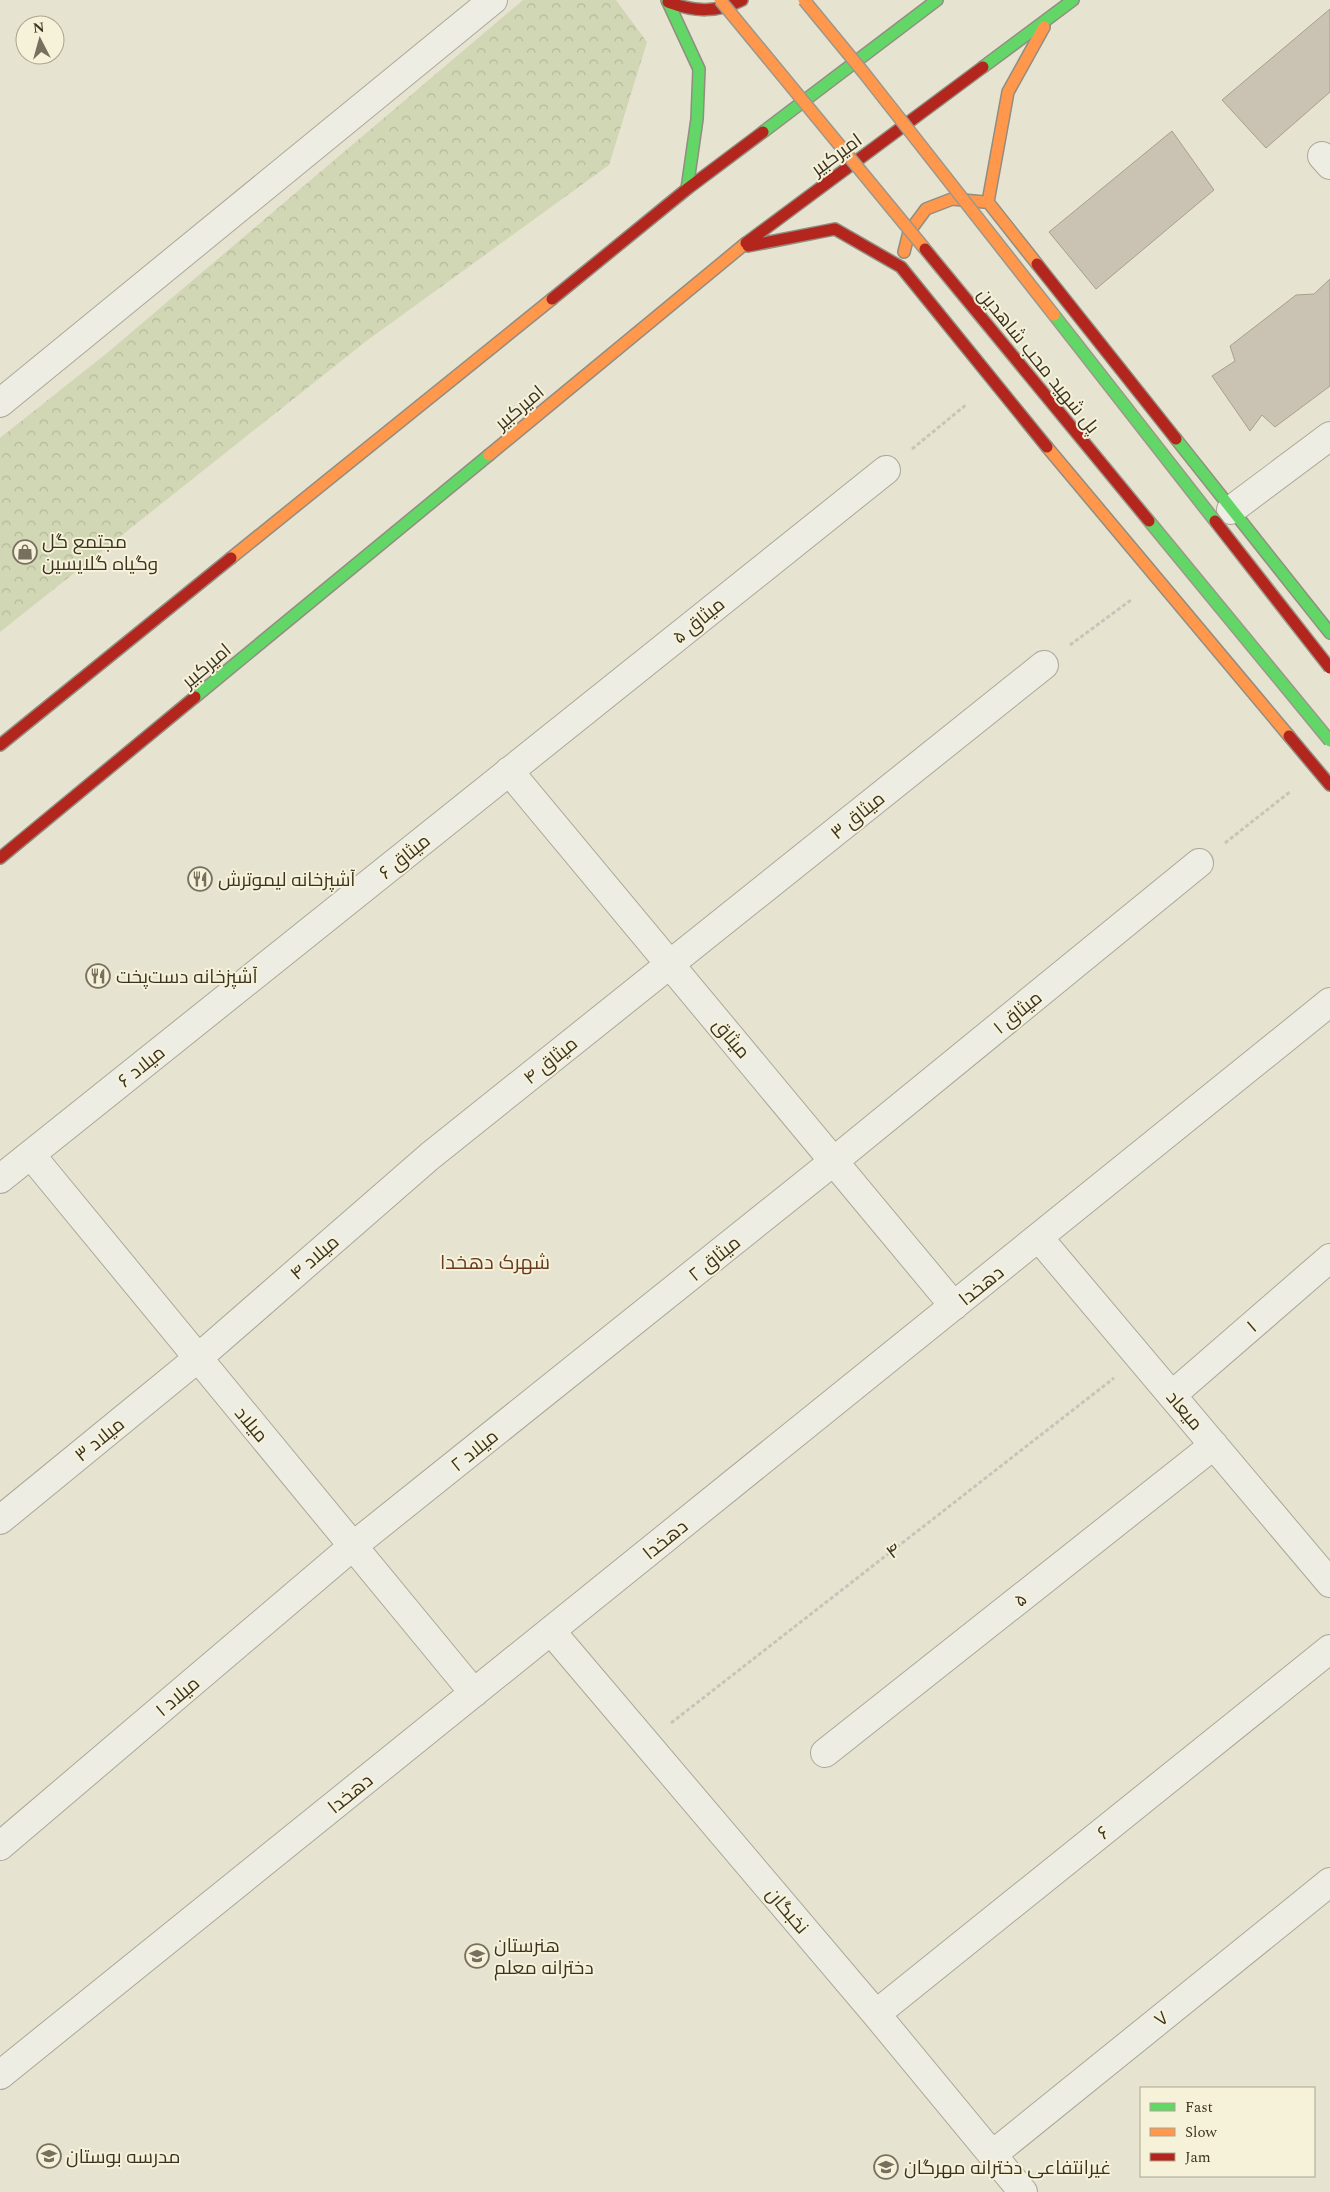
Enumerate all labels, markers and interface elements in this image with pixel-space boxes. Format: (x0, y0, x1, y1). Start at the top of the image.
north arrow (15, 15, 65, 65)
text: N (32, 17, 45, 39)
street label: امیرکبیر (804, 127, 869, 184)
street label: پل شهید محب شاهدین (970, 282, 1106, 440)
street label: امیرکبیر (488, 379, 551, 438)
place label: مجتمع گل وگیاه گلایسین (42, 528, 158, 579)
shop icon: مجتمع گل وگیاه گلایسین (12, 539, 38, 565)
street label: میثاق ۵ (666, 591, 732, 651)
street label: امیرکبیر (175, 637, 238, 696)
street label: میثاق ۳ (824, 785, 892, 847)
street label: میثاق ۶ (373, 827, 437, 887)
restaurant icon: آشپزخانه لیموترش (187, 866, 213, 892)
place label: آشپزخانه لیموترش (218, 866, 355, 895)
restaurant icon: آشپزخانه دست‌پخت (85, 963, 111, 989)
place label: آشپزخانه دست‌پخت (116, 963, 258, 992)
street label: میثاق ۱ (987, 984, 1049, 1042)
street label: میثاق (705, 1012, 757, 1066)
street label: میثاق ۴ (517, 1030, 584, 1092)
street label: میلاد ۶ (112, 1039, 172, 1095)
street label: میلاد ۴ (284, 1228, 346, 1288)
street label: میثاق ۲ (682, 1229, 747, 1289)
district label: شهرک دهخدا (440, 1248, 550, 1278)
street label: دهخدا (953, 1259, 1011, 1313)
street label: ۱ (1240, 1314, 1264, 1340)
street label: میعاد (1158, 1385, 1209, 1437)
street label: میلاد (227, 1400, 275, 1449)
street label: میلاد ۳ (69, 1411, 131, 1469)
street label: میلاد ۲ (445, 1423, 505, 1480)
street label: دهخدا (637, 1513, 695, 1567)
street label: ۴ (880, 1536, 908, 1566)
street label: ۵ (1008, 1586, 1034, 1615)
street label: میلاد ۱ (149, 1670, 207, 1724)
street label: دهخدا (322, 1767, 380, 1821)
street label: ۶ (1091, 1819, 1117, 1847)
street label: نخبگان (758, 1881, 815, 1941)
place label: هنرستان دخترانه معلم (494, 1932, 594, 1983)
school or university icon: هنرستان دخترانه معلم (464, 1943, 490, 1969)
street label: ۷ (1148, 2004, 1176, 2034)
legend (1140, 2087, 1315, 2177)
text: Fast (1185, 2096, 1213, 2119)
text: Slow (1185, 2121, 1217, 2144)
school or university icon: مدرسه بوستان (36, 2143, 62, 2169)
place label: مدرسه بوستان (66, 2143, 180, 2172)
text: Jam (1185, 2146, 1211, 2169)
school or university icon: غیرانتفاعی دخترانه مهرگان (873, 2154, 899, 2180)
place label: غیرانتفاعی دخترانه مهرگان (904, 2154, 1111, 2183)

